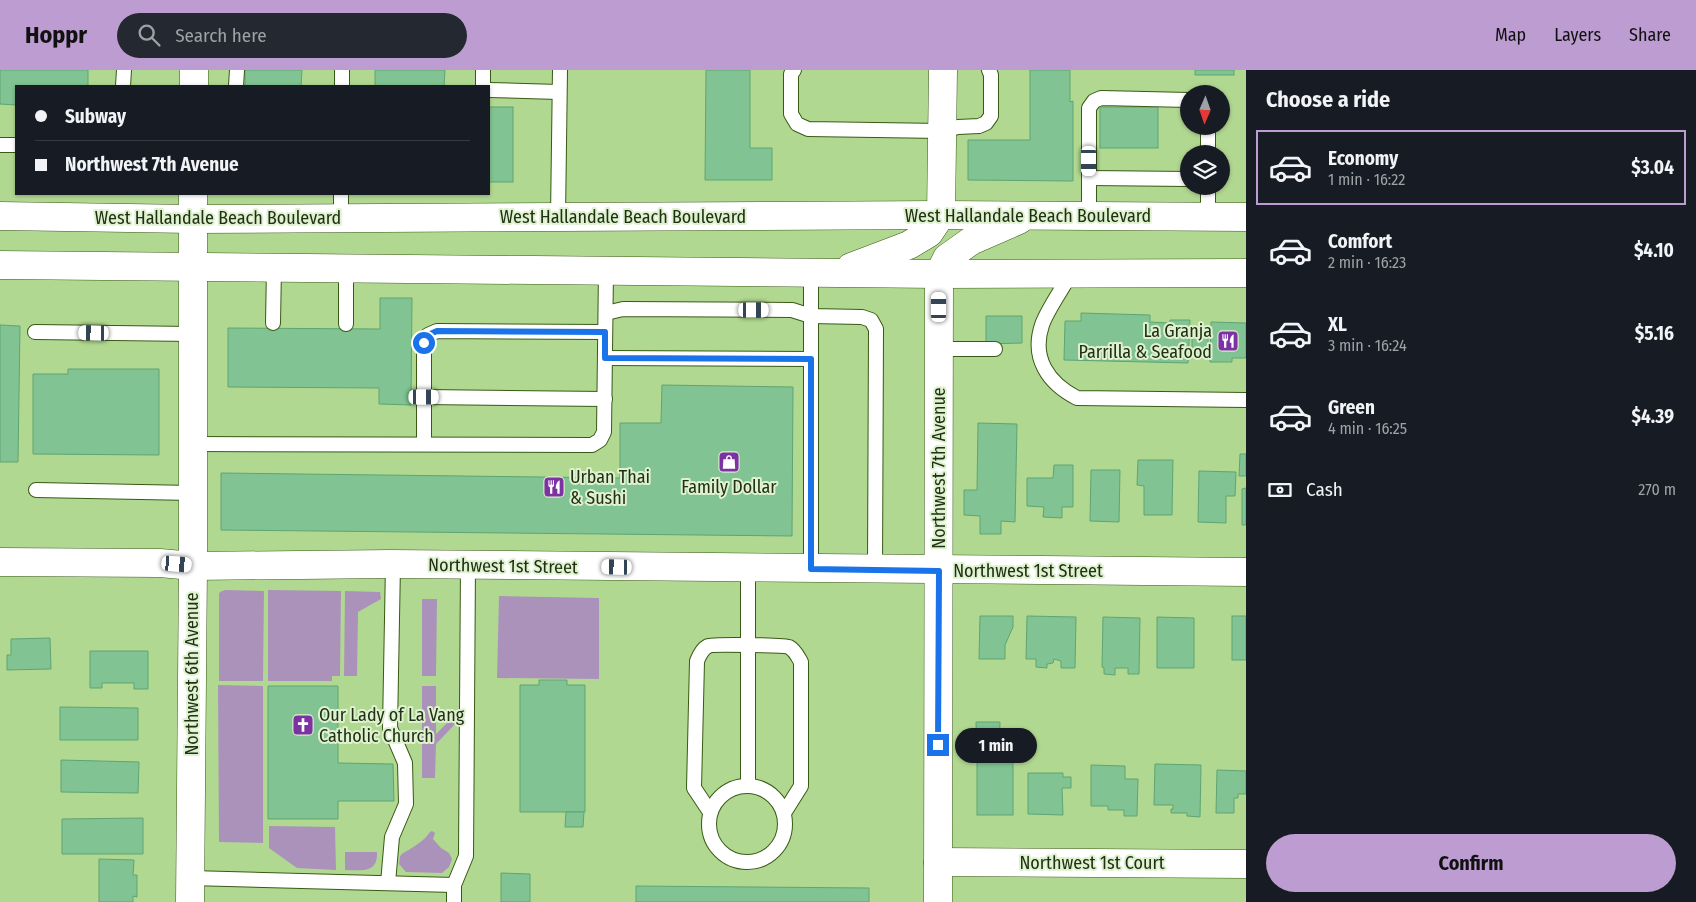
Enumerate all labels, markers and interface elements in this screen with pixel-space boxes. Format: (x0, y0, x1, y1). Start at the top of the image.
search box (117, 13, 467, 58)
text: Hoppr (25, 21, 87, 49)
icon: search (135, 21, 163, 49)
text: Search here (175, 24, 267, 47)
text: Map (1495, 24, 1526, 46)
text: Layers (1554, 24, 1601, 46)
text: Share (1629, 24, 1671, 46)
north arrow (1180, 85, 1230, 135)
map controls (1180, 85, 1230, 195)
text: Choose a ride (1266, 86, 1390, 113)
text: Subway (65, 105, 126, 128)
button: layers (1180, 145, 1230, 195)
icon: car (1268, 145, 1313, 190)
car (1081, 146, 1096, 176)
text: Economy (1328, 147, 1398, 170)
text: Northwest 7th Avenue (65, 153, 239, 176)
text: $3.04 (1631, 156, 1674, 179)
text: 1 min · 16:22 (1328, 170, 1405, 189)
street label: West Hallandale Beach Boulevard (905, 205, 1151, 227)
street label: West Hallandale Beach Boulevard (500, 206, 746, 228)
street label: West Hallandale Beach Boulevard (95, 207, 341, 229)
icon: car (1268, 228, 1313, 273)
text: Comfort (1328, 230, 1392, 253)
text: $4.10 (1634, 239, 1674, 262)
text: 2 min · 16:23 (1328, 253, 1406, 272)
car (931, 292, 946, 322)
car (739, 303, 769, 318)
icon: car (1268, 311, 1313, 356)
text: XL (1328, 313, 1347, 336)
place label: La Granja Parrilla & Seafood (1079, 320, 1212, 363)
text: $5.16 (1635, 322, 1674, 345)
car (78, 325, 109, 341)
restaurant icon: La Granja Parrilla & Seafood (1216, 329, 1240, 353)
route start (413, 332, 435, 354)
text: 3 min · 16:24 (1328, 336, 1407, 355)
street label: Northwest 7th Avenue (928, 387, 950, 549)
car (409, 390, 439, 405)
icon: car (1268, 394, 1313, 439)
text: Green (1328, 396, 1375, 419)
text: $4.39 (1631, 405, 1674, 428)
text: 4 min · 16:25 (1328, 419, 1407, 438)
shop icon: Family Dollar (717, 450, 741, 474)
place label: Urban Thai & Sushi (570, 466, 650, 509)
restaurant icon: Urban Thai & Sushi (542, 475, 566, 499)
place label: Family Dollar (681, 476, 777, 498)
icon: cash (1266, 476, 1294, 504)
text: Cash (1306, 478, 1343, 501)
text: 270 m (1638, 480, 1676, 499)
street label: Northwest 1st Street (428, 554, 578, 578)
car (161, 555, 192, 573)
car (601, 559, 632, 575)
street label: Northwest 1st Street (953, 560, 1103, 582)
street label: Northwest 6th Avenue (181, 592, 203, 756)
place label: Our Lady of La Vang Catholic Church (319, 704, 465, 747)
church icon: Our Lady of La Vang Catholic Church (291, 713, 315, 737)
callout: 1 min (956, 728, 1038, 762)
route end (927, 734, 949, 756)
text: 1 min (979, 736, 1013, 755)
button: Confirm (1266, 834, 1676, 892)
street label: Northwest 1st Court (1019, 852, 1165, 874)

